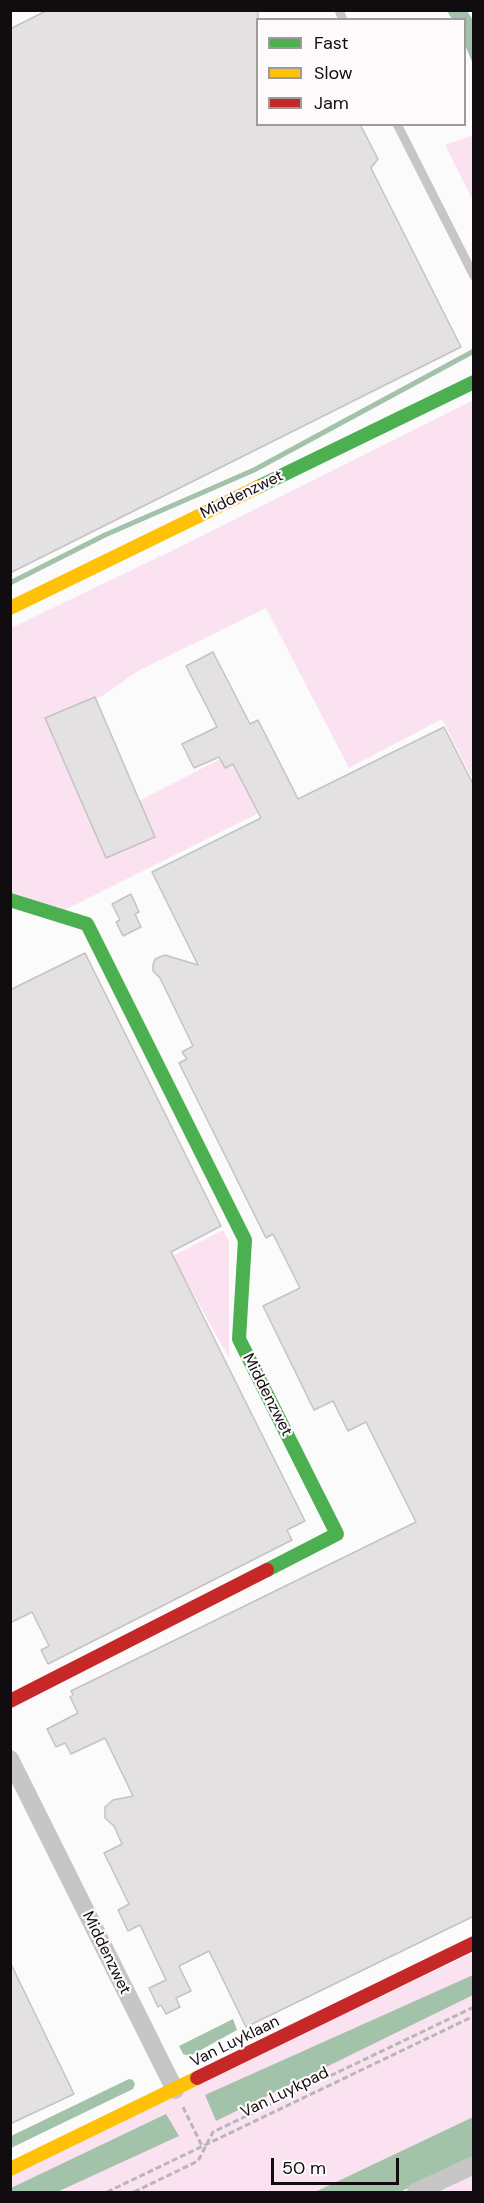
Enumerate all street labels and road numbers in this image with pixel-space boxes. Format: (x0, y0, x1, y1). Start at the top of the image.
street label: Middenzwet (197, 467, 287, 523)
street label: Middenzwet (238, 1351, 296, 1439)
street label: Middenzwet (78, 1908, 134, 1998)
street label: Van Luyklaan (187, 2012, 283, 2072)
street label: Van Luykpad (238, 2063, 332, 2123)

